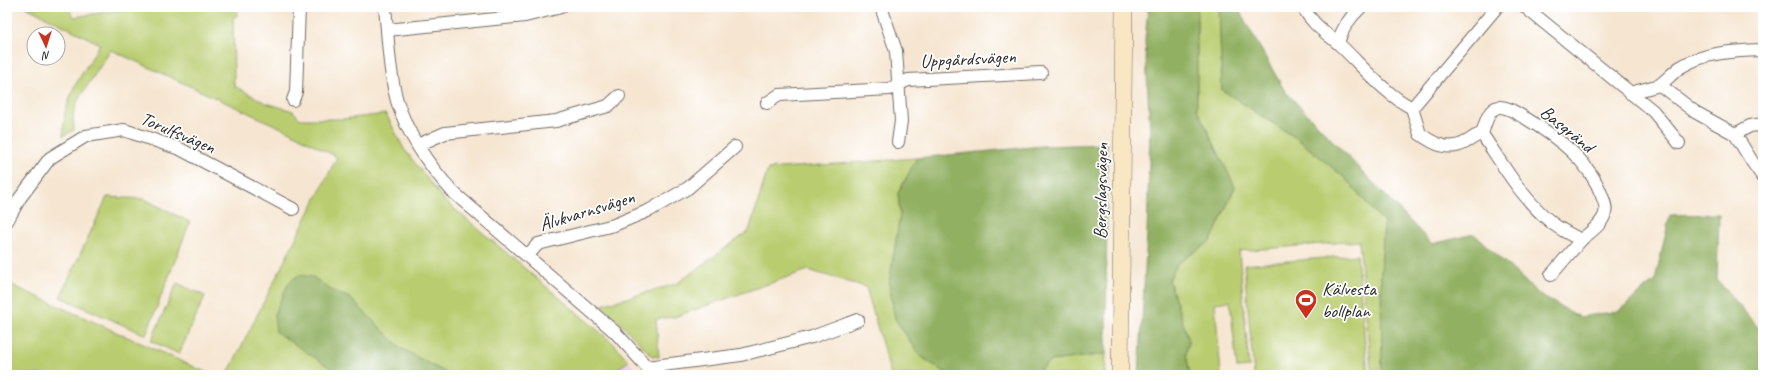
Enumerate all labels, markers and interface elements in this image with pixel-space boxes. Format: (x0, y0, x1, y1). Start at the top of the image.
north arrow (26, 26, 66, 66)
street label: Uppgårdsvägen (920, 44, 1017, 73)
text: N (41, 49, 51, 63)
street label: Basgränd (1535, 100, 1602, 160)
street label: Torulfsvägen (137, 107, 219, 160)
street label: Bergslagsvägen (1088, 142, 1114, 239)
street label: Älvkvarnsvägen (536, 185, 638, 237)
place label: Kälvesta bollplan (1322, 277, 1377, 323)
sports icon: Kälvesta bollplan (1293, 287, 1319, 320)

